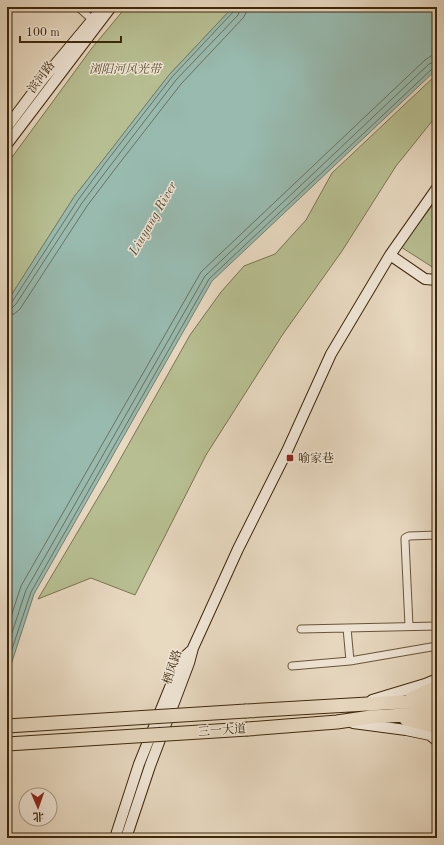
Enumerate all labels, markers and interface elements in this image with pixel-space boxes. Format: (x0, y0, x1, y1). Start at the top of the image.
scale bar (20, 18, 121, 44)
text: 100 m (26, 27, 60, 39)
street label: 滨河路 (25, 58, 57, 96)
park label: 浏阳河风光带 (89, 62, 163, 76)
water label: Liuyang River (127, 180, 180, 259)
place label: 喻家巷 (298, 451, 334, 465)
marker: 喻家巷 (285, 453, 295, 463)
street label: 栖凤路 (160, 648, 184, 686)
street label: 三一大道 (198, 721, 246, 739)
north arrow (18, 787, 58, 827)
text: 北 (33, 810, 44, 822)

